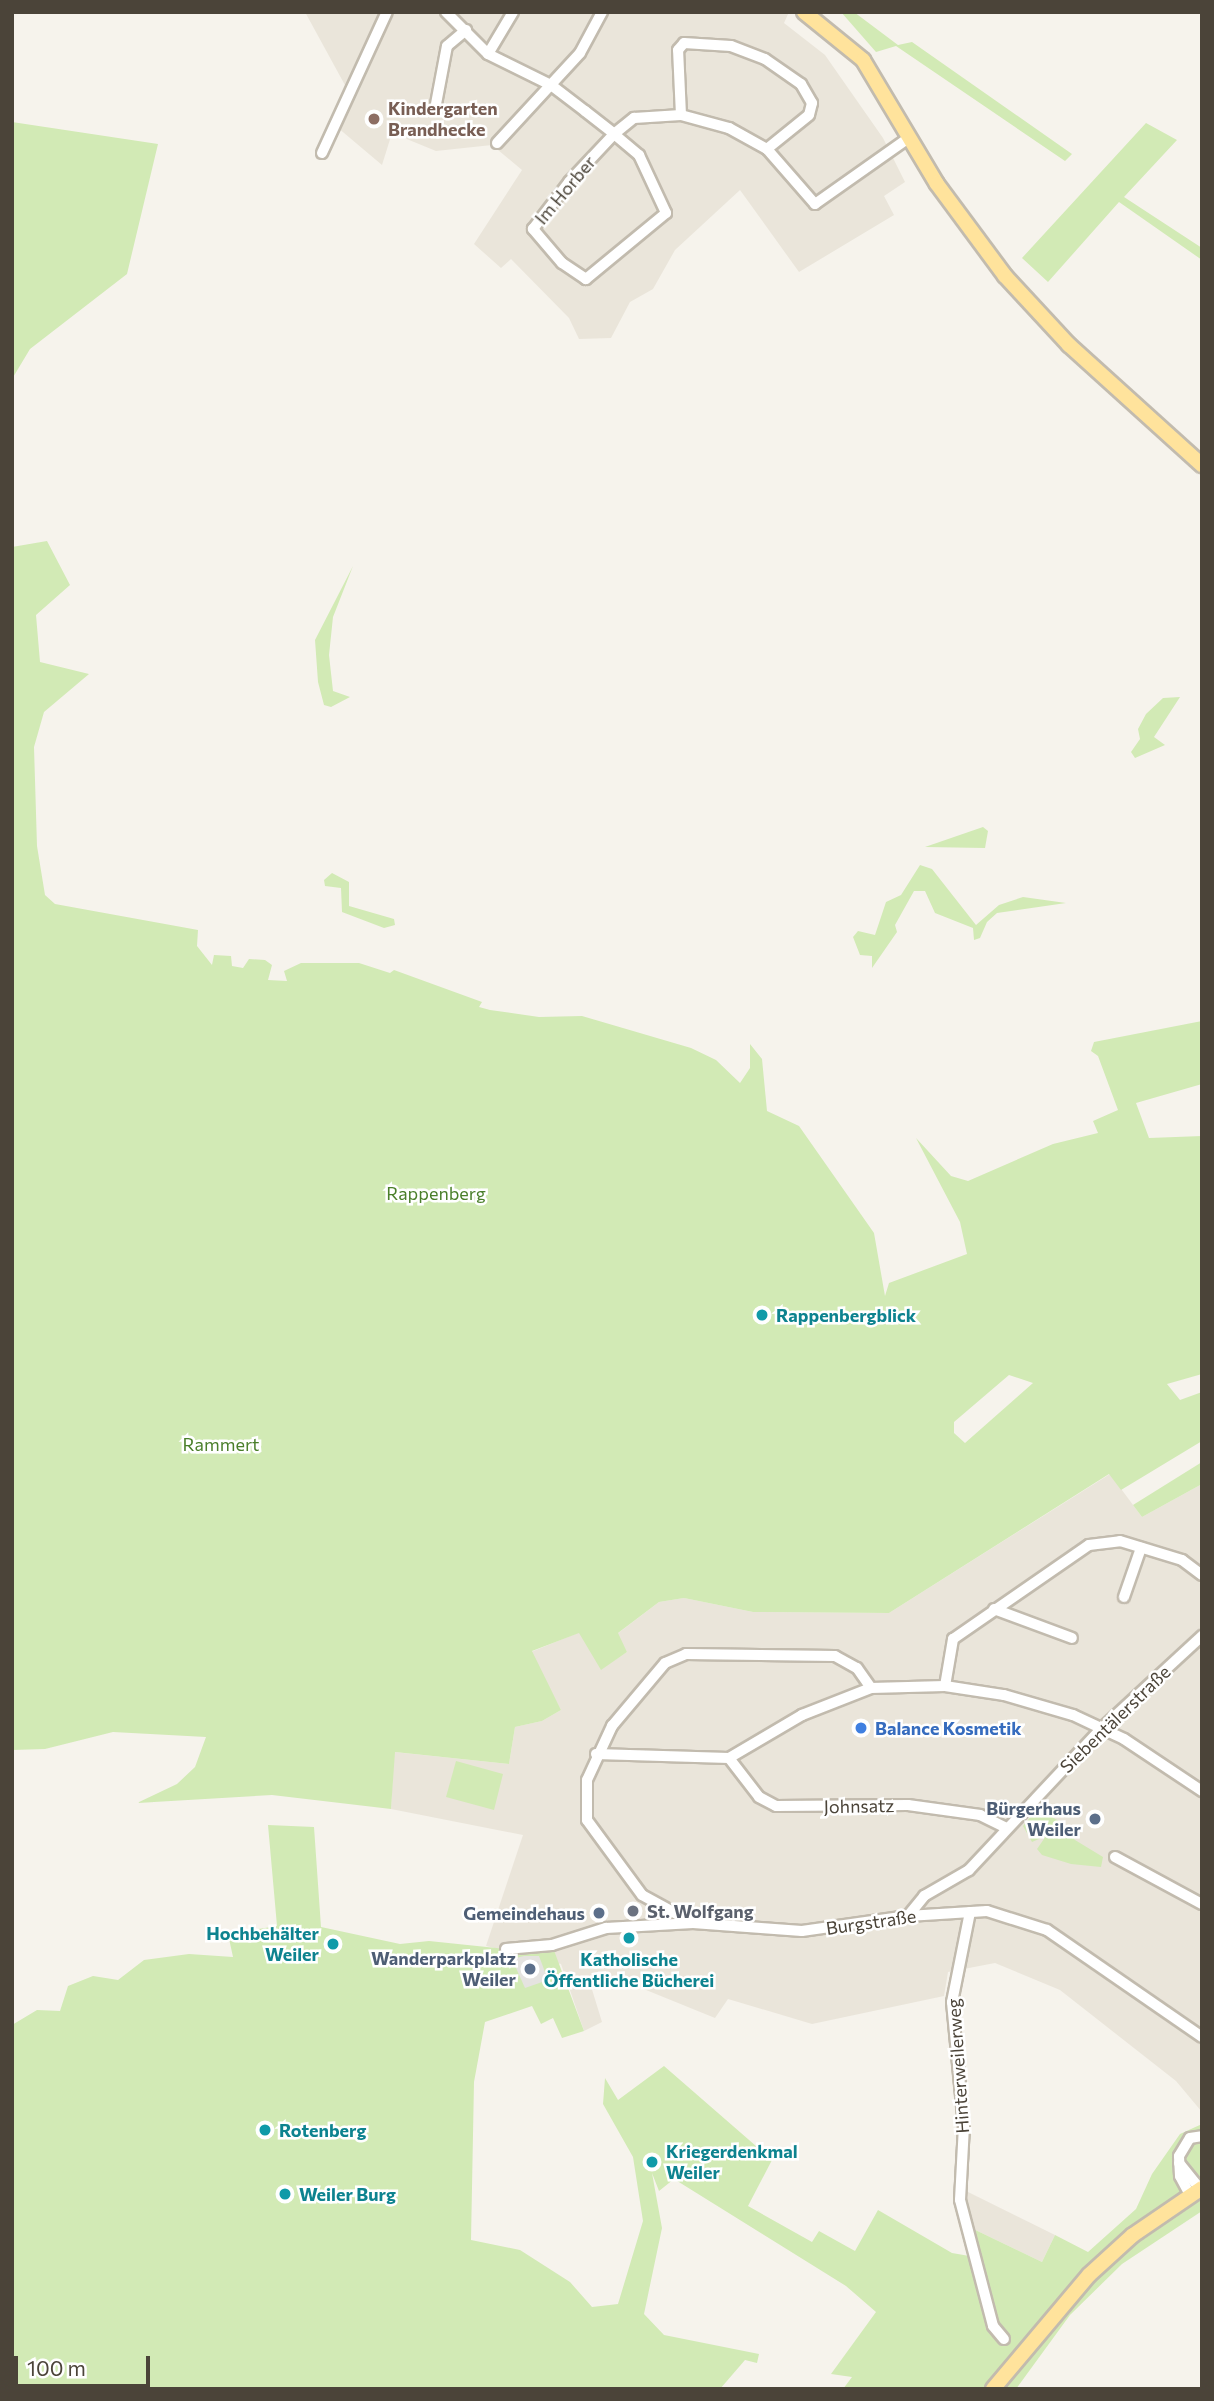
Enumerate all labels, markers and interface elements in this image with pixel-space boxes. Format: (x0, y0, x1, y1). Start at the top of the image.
place label: Kindergarten Brandhecke (388, 98, 498, 140)
marker: Kindergarten Brandhecke (366, 111, 382, 127)
street label: Im Horber (530, 151, 600, 229)
park label: Rappenberg (386, 1182, 486, 1204)
place label: Rappenbergblick (776, 1304, 916, 1326)
marker: Rappenbergblick (754, 1307, 770, 1323)
park label: Rammert (183, 1433, 259, 1455)
street label: Siebentälerstraße (1055, 1661, 1175, 1777)
place label: Balance Kosmetik (875, 1717, 1022, 1739)
marker: Balance Kosmetik (853, 1720, 869, 1736)
street label: Johnsatz (824, 1795, 894, 1817)
place label: Bürgerhaus Weiler (986, 1798, 1081, 1840)
marker: Bürgerhaus Weiler (1087, 1811, 1103, 1827)
place label: St. Wolfgang (647, 1900, 754, 1922)
place label: Gemeindehaus (463, 1902, 585, 1924)
marker: St. Wolfgang (625, 1903, 641, 1919)
marker: Gemeindehaus (591, 1905, 607, 1921)
street label: Burgstraße (824, 1905, 918, 1939)
place label: Hochbehälter Weiler (206, 1923, 319, 1966)
marker: Katholische Öffentliche Bücherei (621, 1930, 637, 1946)
marker: Hochbehälter Weiler (325, 1936, 341, 1952)
place label: Wanderparkplatz Weiler (371, 1948, 516, 1990)
place label: Katholische Öffentliche Bücherei (544, 1949, 714, 1992)
marker: Wanderparkplatz Weiler (522, 1961, 538, 1977)
street label: Hinterweilerweg (943, 1998, 973, 2134)
place label: Rotenberg (279, 2119, 366, 2141)
marker: Rotenberg (257, 2122, 273, 2138)
place label: Kriegerdenkmal Weiler (666, 2141, 798, 2184)
marker: Kriegerdenkmal Weiler (644, 2154, 660, 2170)
place label: Weiler Burg (299, 2183, 396, 2205)
marker: Weiler Burg (277, 2186, 293, 2202)
scale bar (18, 2342, 154, 2386)
text: 100 m (27, 2355, 86, 2380)

